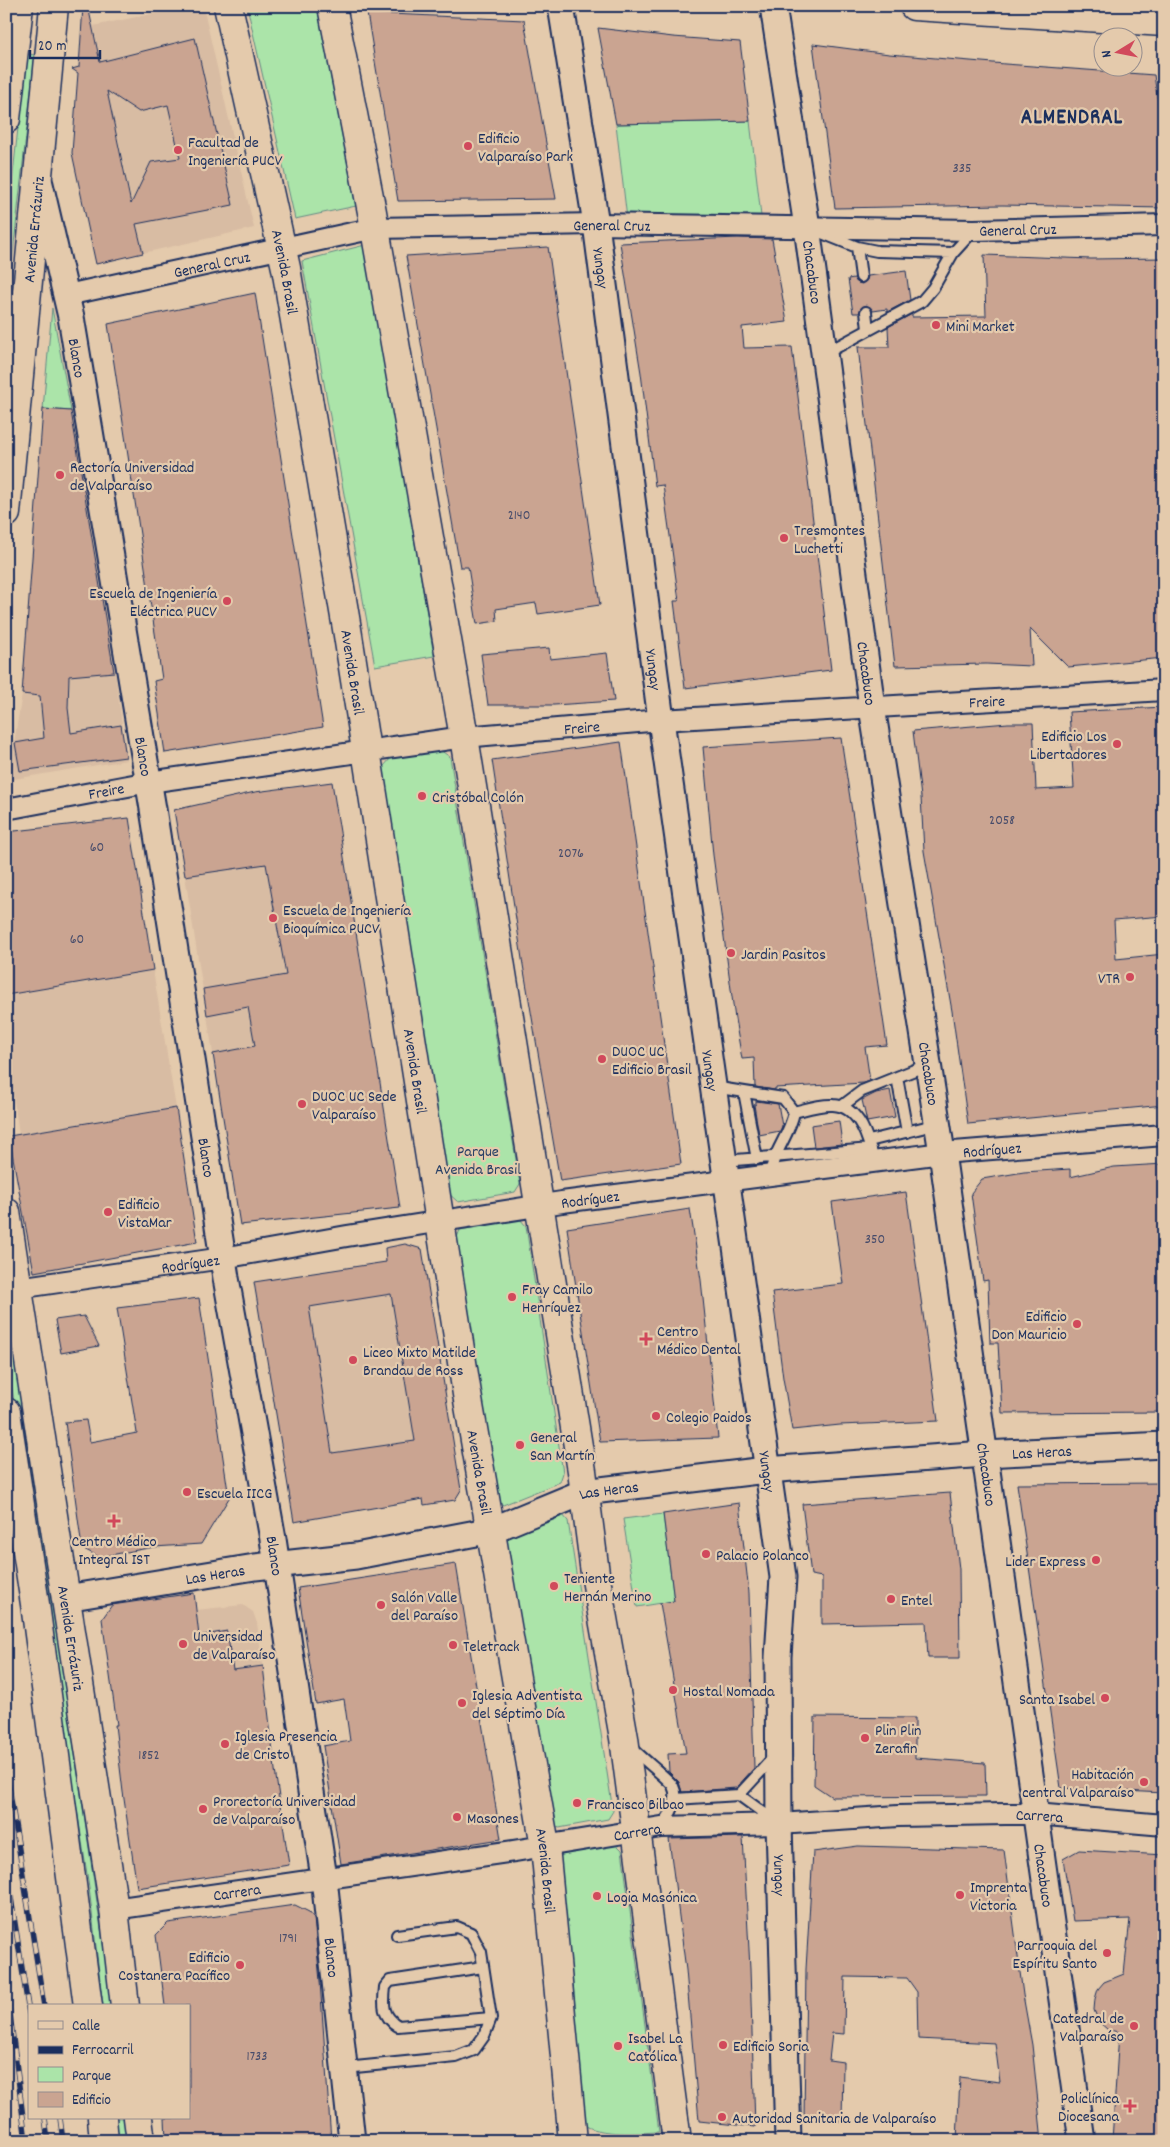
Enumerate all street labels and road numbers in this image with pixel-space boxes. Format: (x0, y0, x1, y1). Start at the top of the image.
street label: Avenida Errázuriz (19, 175, 52, 284)
street label: General Cruz (573, 215, 651, 239)
street label: General Cruz (979, 219, 1057, 244)
street label: Avenida Brasil (264, 228, 303, 317)
street label: Chacabuco (795, 239, 826, 306)
street label: Yungay (585, 246, 613, 291)
street label: General Cruz (172, 247, 252, 285)
street label: Blanco (61, 337, 90, 380)
street label: Avenida Brasil (333, 628, 369, 717)
street label: Chacabuco (849, 640, 881, 707)
street label: Yungay (638, 648, 666, 692)
street label: Freire (968, 691, 1006, 716)
street label: Freire (563, 716, 601, 742)
street label: Blanco (127, 735, 156, 778)
street label: Freire (87, 778, 127, 807)
street label: Avenida Brasil (396, 1027, 432, 1116)
street label: Chacabuco (911, 1040, 943, 1107)
street label: Yungay (694, 1049, 723, 1093)
street label: Blanco (190, 1136, 219, 1179)
street label: Rodríguez (962, 1138, 1022, 1165)
street label: Rodríguez (560, 1186, 621, 1216)
street label: Rodríguez (160, 1250, 221, 1281)
street label: Avenida Brasil (459, 1428, 497, 1517)
street label: Chacabuco (969, 1441, 1001, 1508)
street label: Las Heras (1012, 1441, 1073, 1467)
street label: Yungay (751, 1450, 780, 1494)
street label: Las Heras (576, 1476, 640, 1507)
street label: Blanco (259, 1535, 287, 1577)
street label: Las Heras (184, 1560, 247, 1592)
street label: Avenida Errázuriz (50, 1584, 89, 1693)
street label: Carrera (1016, 1805, 1065, 1830)
street label: Carrera (612, 1818, 664, 1849)
street label: Avenida Brasil (528, 1826, 560, 1915)
street label: Chacabuco (1026, 1842, 1058, 1909)
street label: Yungay (766, 1854, 790, 1897)
street label: Carrera (212, 1879, 263, 1908)
street label: Blanco (316, 1937, 344, 1979)

